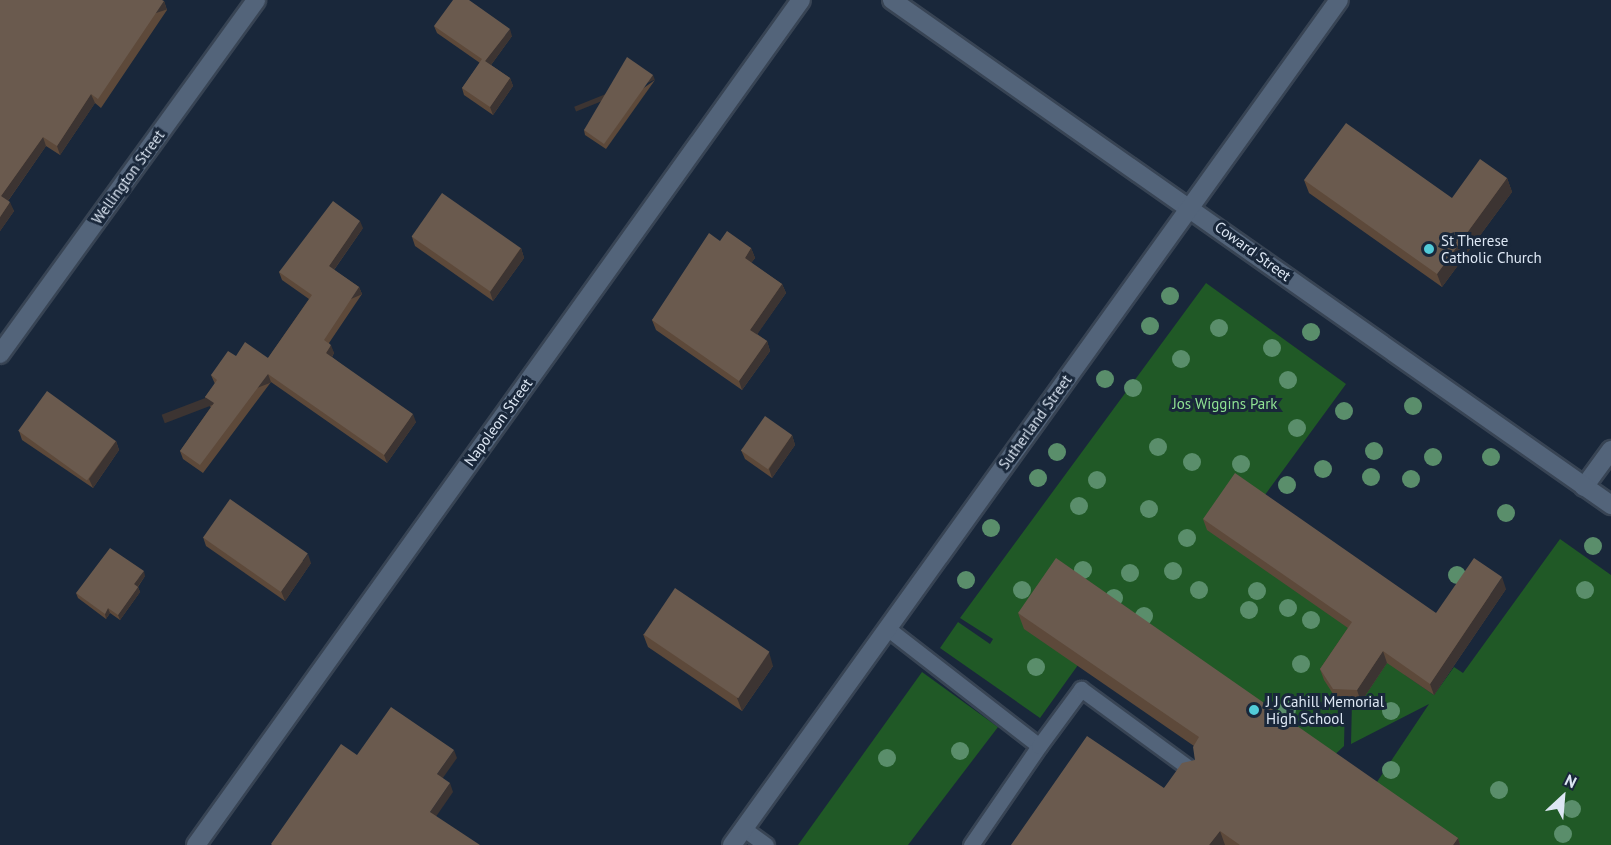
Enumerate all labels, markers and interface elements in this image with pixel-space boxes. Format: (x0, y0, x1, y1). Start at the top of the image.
street label: Wellington Street (88, 126, 168, 228)
street label: Coward Street (1211, 217, 1295, 285)
place label: St Therese Catholic Church (1441, 231, 1542, 266)
marker: St Therese Catholic Church (1422, 242, 1436, 256)
street label: Sutherland Street (995, 371, 1075, 473)
street label: Napoleon Street (460, 375, 536, 469)
park label: Jos Wiggins Park (1172, 395, 1278, 413)
place label: J J Cahill Memorial High School (1266, 692, 1384, 727)
marker: J J Cahill Memorial High School (1247, 703, 1261, 717)
north arrow (1533, 767, 1593, 827)
text: N (1562, 770, 1580, 792)

